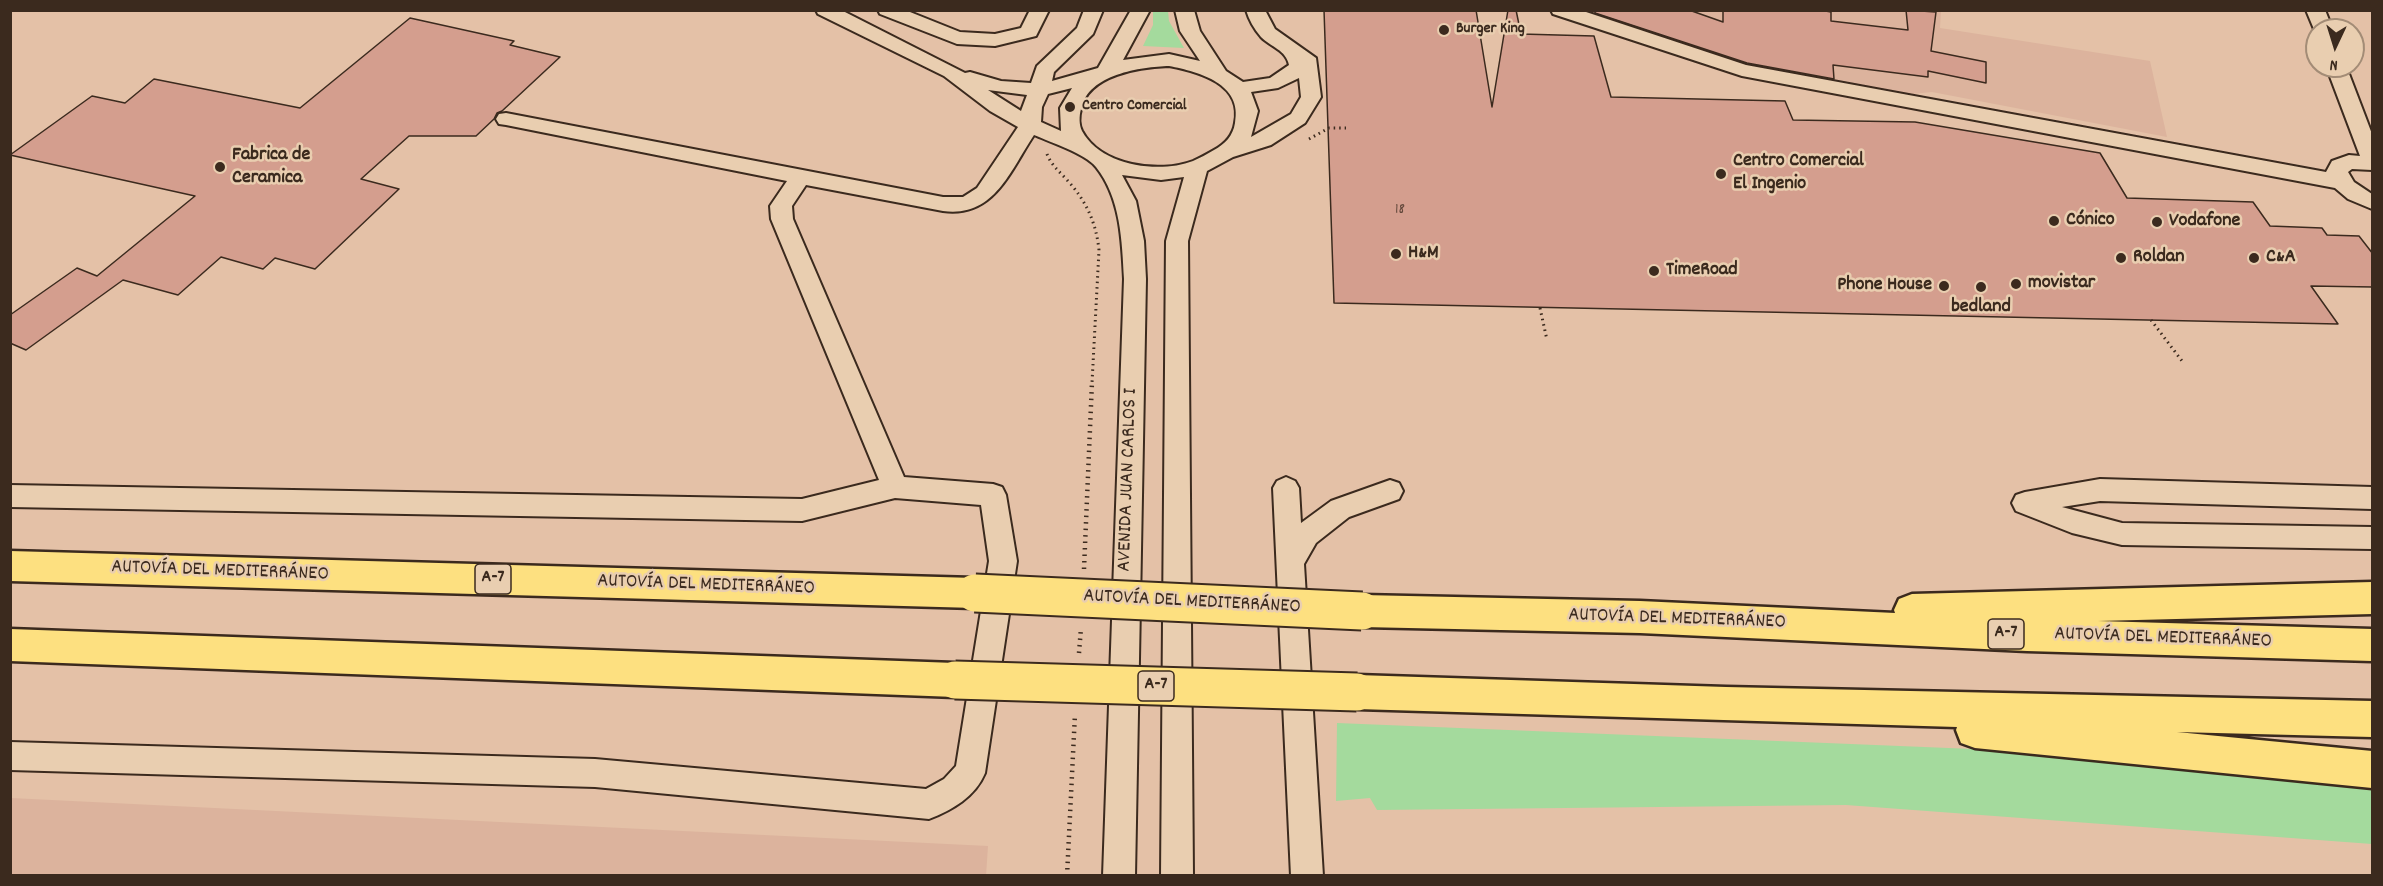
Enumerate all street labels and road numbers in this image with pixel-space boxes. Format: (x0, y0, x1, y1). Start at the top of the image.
street label: AVENIDA JUAN CARLOS I (1114, 388, 1144, 572)
street label: AUTOVÍA DEL MEDITERRÁNEO (111, 556, 329, 588)
road number: A-7 (475, 564, 511, 594)
street label: AUTOVÍA DEL MEDITERRÁNEO (597, 570, 815, 602)
street label: AUTOVÍA DEL MEDITERRÁNEO (1083, 585, 1301, 621)
street label: AUTOVÍA DEL MEDITERRÁNEO (1568, 604, 1786, 636)
road number: A-7 (1988, 619, 2024, 649)
street label: AUTOVÍA DEL MEDITERRÁNEO (2054, 623, 2272, 655)
road number: A-7 (1138, 671, 1174, 701)

